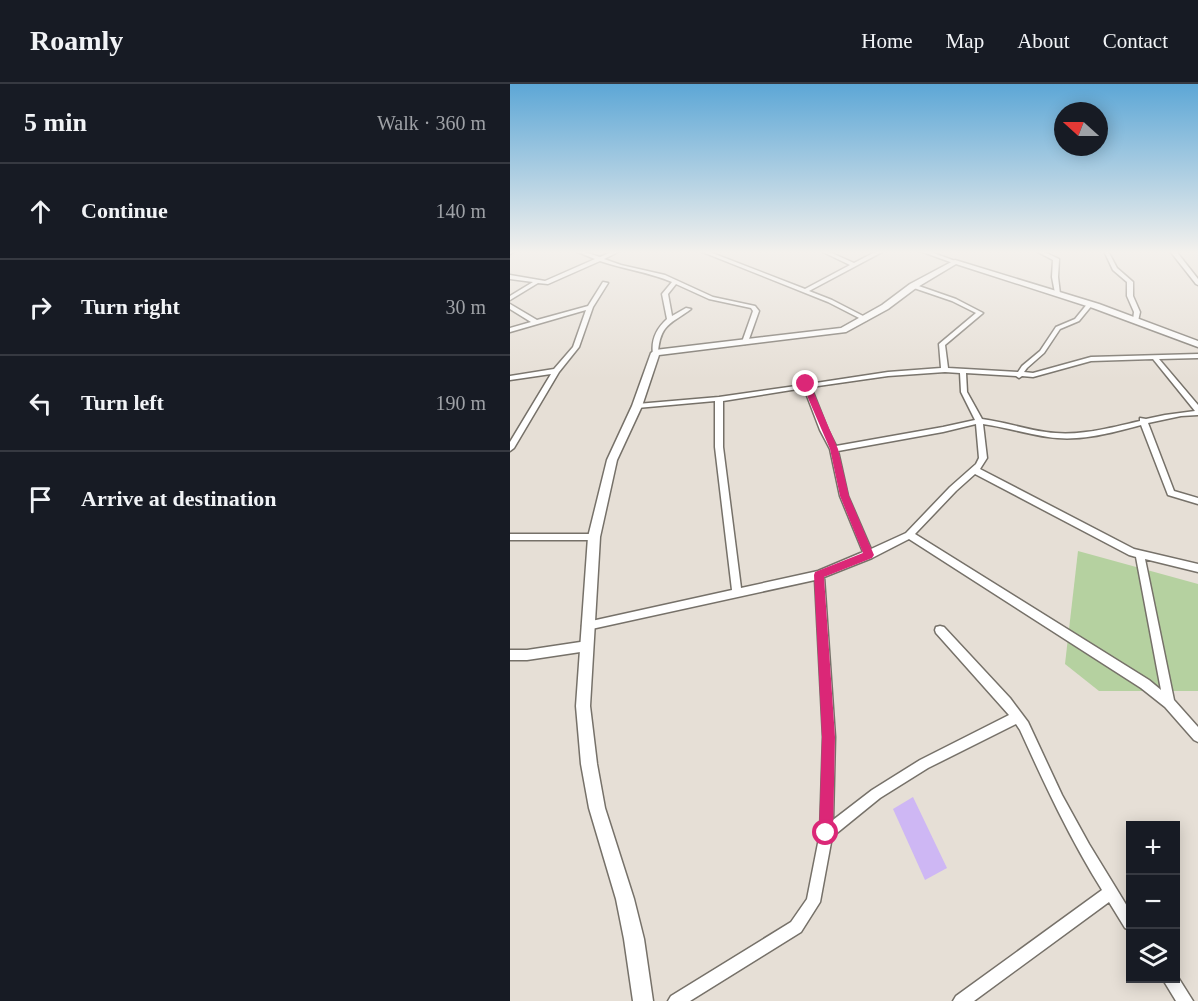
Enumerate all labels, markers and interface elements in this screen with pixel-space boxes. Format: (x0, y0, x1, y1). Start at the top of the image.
text: Roamly (30, 25, 123, 56)
text: Home (861, 29, 913, 53)
text: Map (946, 29, 984, 53)
text: About (1017, 29, 1070, 53)
text: Contact (1103, 29, 1168, 53)
north arrow (1054, 102, 1108, 156)
text: 5 min (24, 108, 87, 137)
text: Walk · 360 m (377, 112, 486, 134)
icon: ahead (24, 195, 57, 228)
text: Continue (81, 198, 168, 223)
text: 140 m (435, 200, 486, 222)
icon: right (24, 291, 57, 324)
text: Turn right (81, 294, 180, 319)
text: 30 m (445, 296, 486, 318)
route end (792, 370, 818, 396)
icon: left (24, 387, 57, 420)
text: Turn left (81, 390, 164, 415)
text: 190 m (435, 392, 486, 414)
icon: arrive (24, 483, 57, 516)
text: Arrive at destination (81, 486, 277, 511)
route start (812, 819, 838, 845)
map controls (1126, 821, 1180, 983)
button: + (1126, 821, 1180, 875)
button: − (1126, 875, 1180, 929)
button: layers (1126, 929, 1180, 983)

